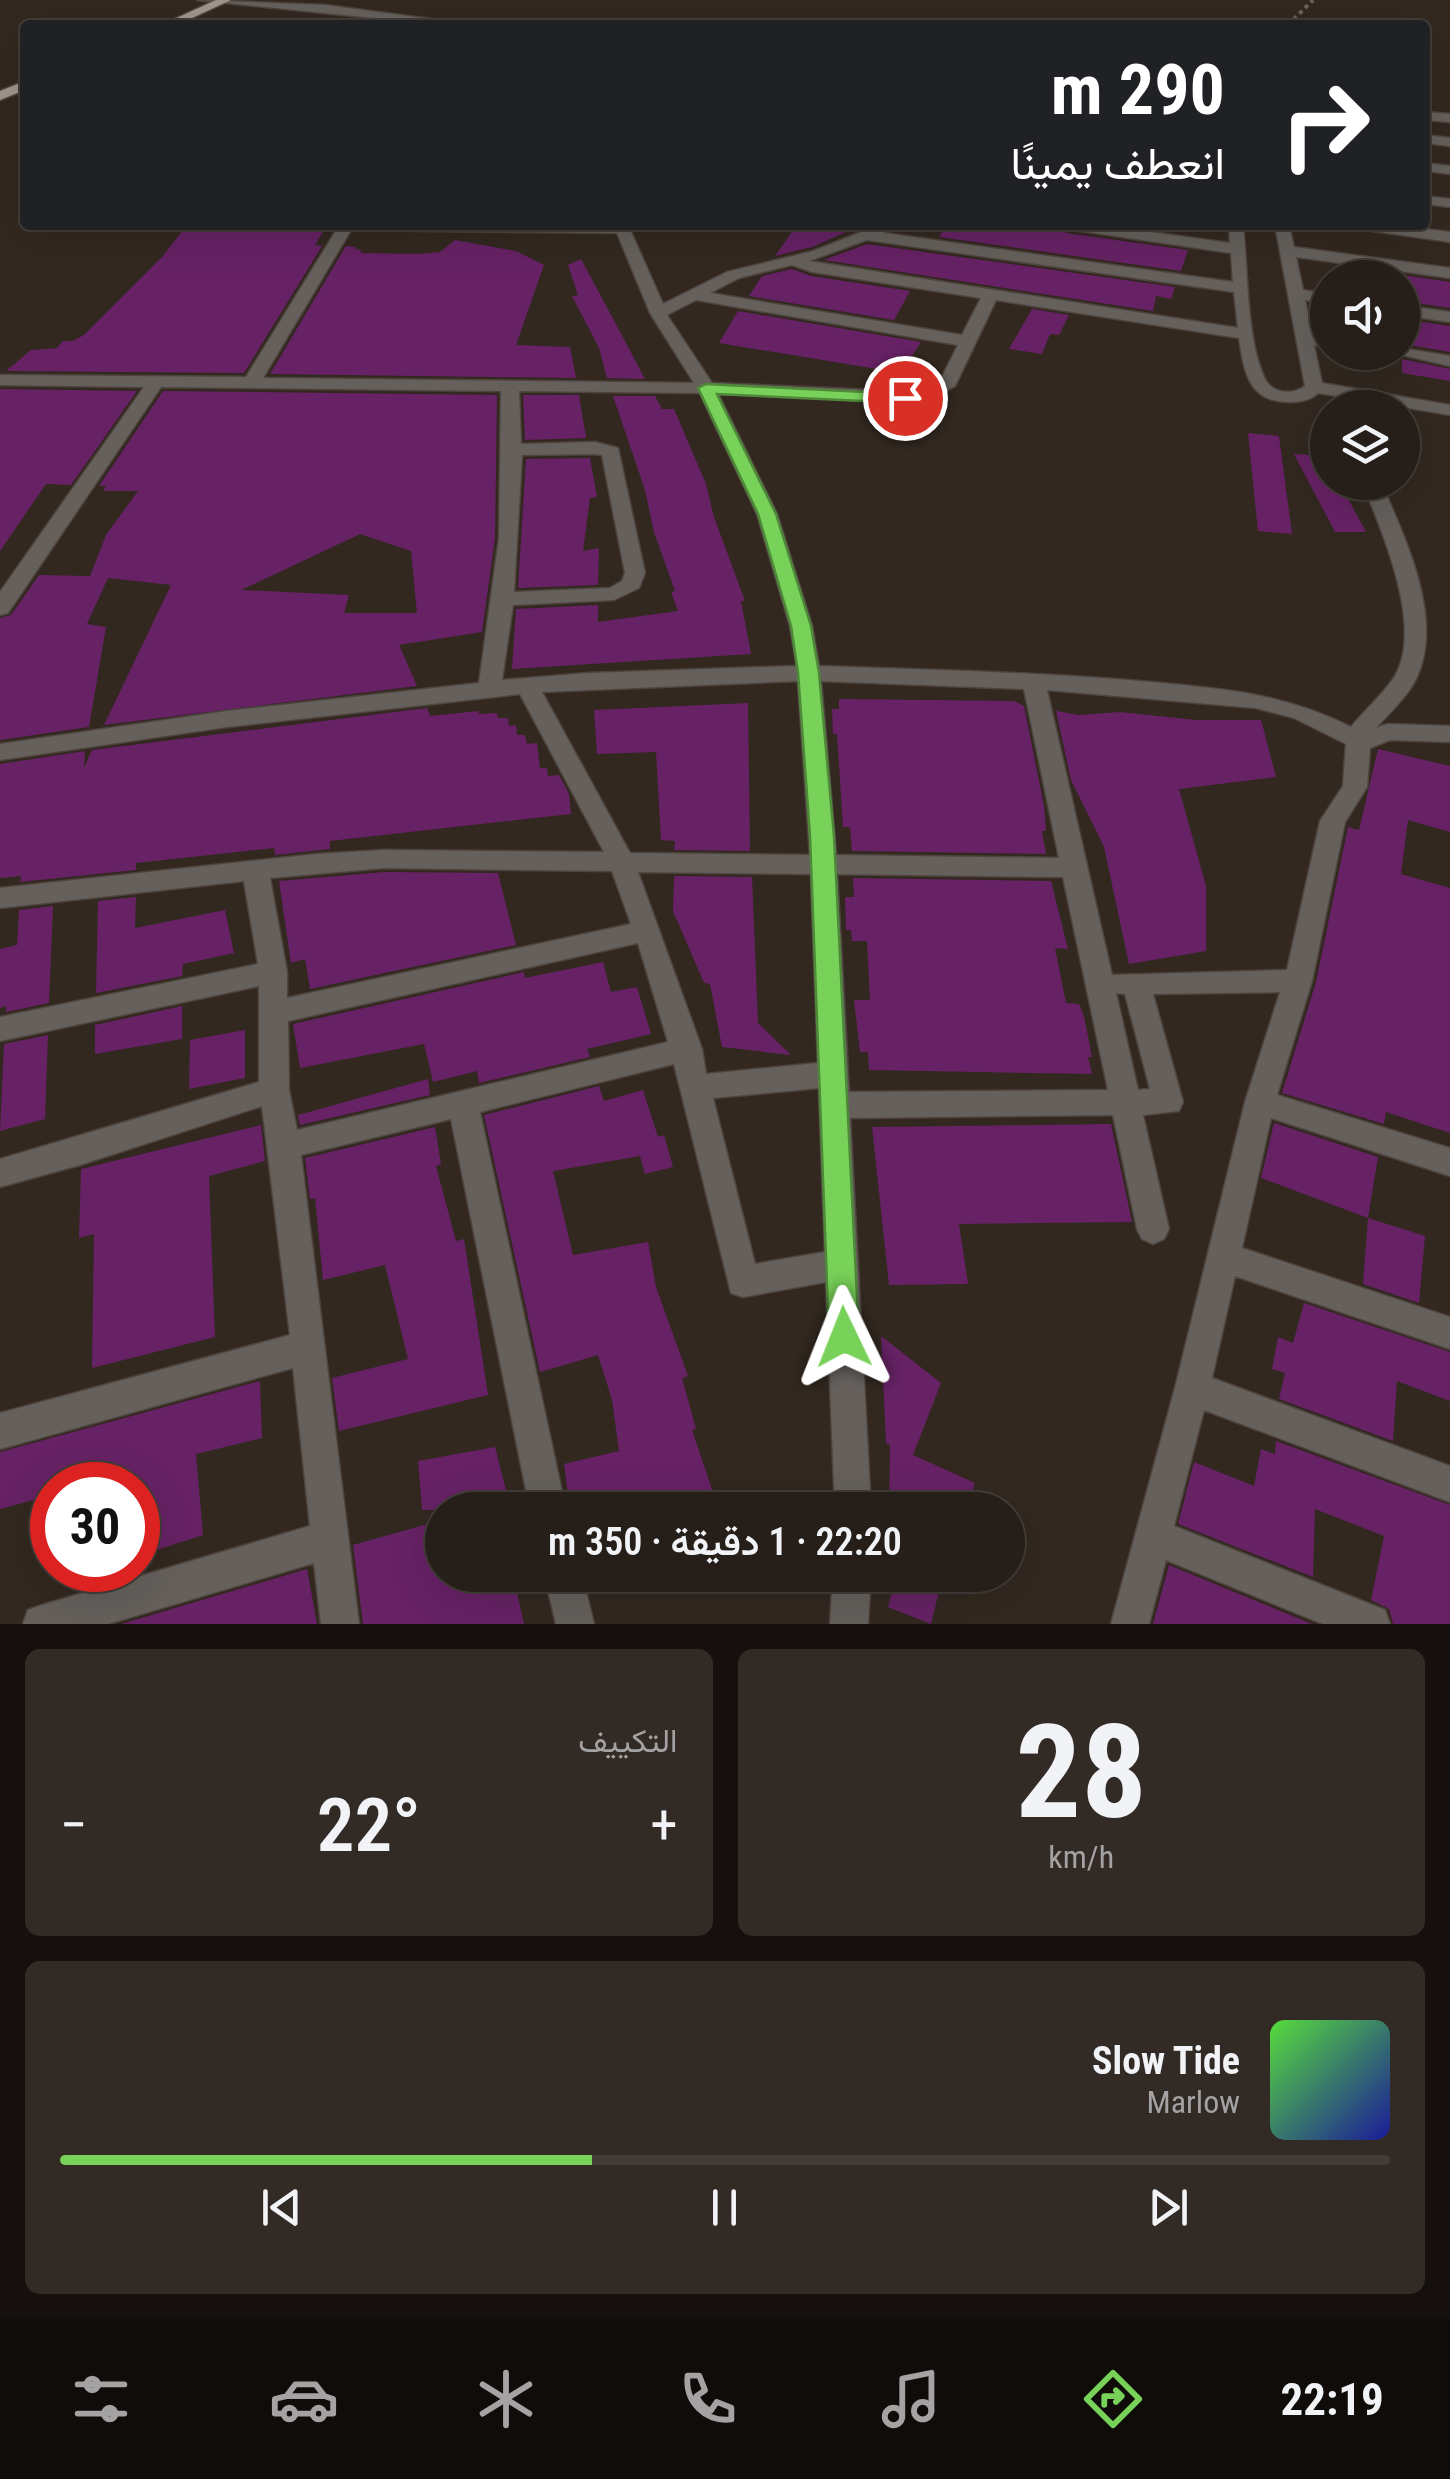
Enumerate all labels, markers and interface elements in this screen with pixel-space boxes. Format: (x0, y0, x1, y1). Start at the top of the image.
text: 290 m (1051, 49, 1225, 131)
icon: right (1260, 60, 1390, 190)
text: انعطف يمينًا (1010, 137, 1225, 190)
map controls (1310, 260, 1420, 500)
button: sound (1310, 260, 1420, 370)
pin (863, 356, 948, 441)
icon: arrive (878, 371, 933, 426)
button: layers (1310, 390, 1420, 500)
position arrow (792, 1285, 896, 1389)
speed limit sign: 30 (30, 1462, 160, 1592)
text: 22:20 · 1 دقيقة · 350 m (548, 1520, 902, 1564)
text: 28 (1016, 1696, 1147, 1849)
text: التكييف (578, 1722, 678, 1760)
text: 22° (317, 1781, 421, 1869)
text: − (60, 1793, 88, 1857)
text: + (650, 1793, 678, 1857)
text: km/h (1048, 1838, 1114, 1876)
text: Slow Tide (1092, 2039, 1240, 2083)
text: Marlow (1147, 2083, 1240, 2121)
icon: previous (254, 2180, 309, 2235)
icon: pause (697, 2180, 752, 2235)
icon: next (1141, 2180, 1196, 2235)
icon: filters (66, 2364, 136, 2434)
icon: car (269, 2364, 339, 2434)
icon: climate (471, 2364, 541, 2434)
icon: phone (673, 2364, 743, 2434)
icon: music (876, 2364, 946, 2434)
icon: directions (1078, 2364, 1148, 2434)
text: 22:19 (1281, 2373, 1384, 2426)

